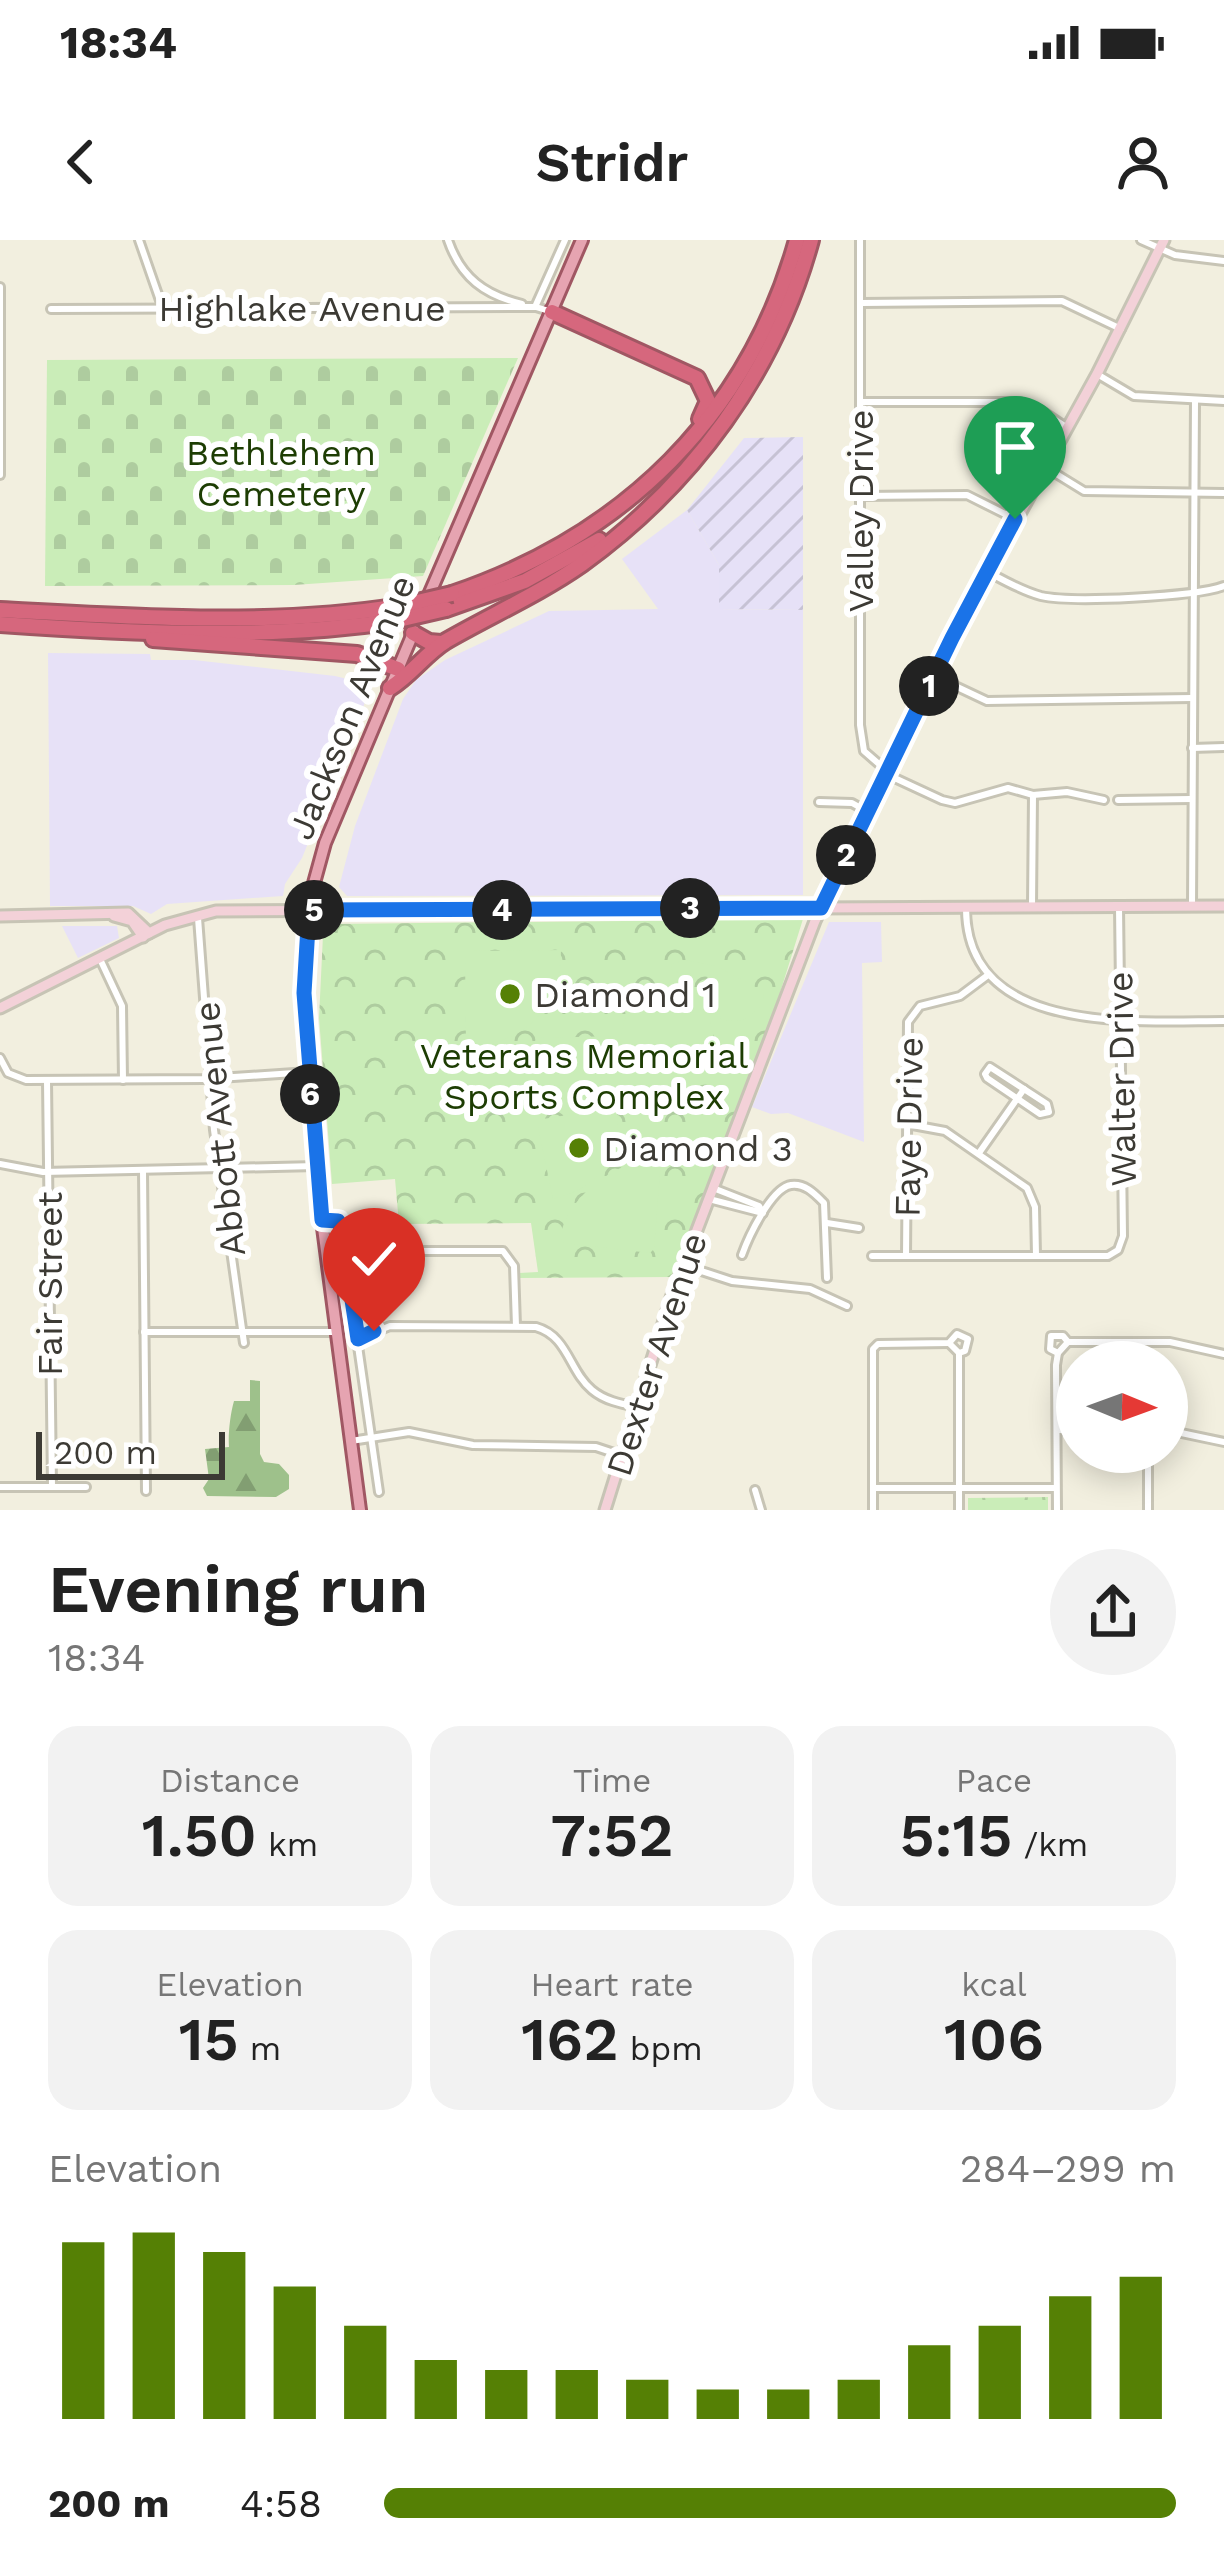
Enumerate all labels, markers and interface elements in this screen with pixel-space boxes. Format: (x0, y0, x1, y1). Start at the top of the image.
text: 18:34 (60, 16, 177, 69)
icon: back (48, 129, 114, 195)
icon: person (1110, 129, 1176, 195)
text: Stridr (536, 131, 688, 194)
street label: Highlake Avenue (158, 288, 446, 330)
pin (964, 396, 1066, 519)
street label: Valley Drive (840, 410, 882, 612)
icon: arrive (982, 414, 1048, 480)
park label: Bethlehem Cemetery (186, 432, 376, 515)
street label: Jackson Avenue (280, 569, 424, 846)
pin: 1 (899, 656, 959, 716)
text: 1 (922, 666, 936, 705)
pin: 2 (816, 825, 876, 885)
text: 2 (836, 835, 856, 874)
pin: 3 (660, 878, 720, 938)
pin: 5 (284, 880, 344, 940)
pin: 4 (472, 880, 532, 940)
text: 3 (680, 888, 700, 927)
text: 5 (304, 890, 324, 929)
text: 4 (491, 890, 513, 929)
street label: Walter Drive (1099, 971, 1145, 1187)
place label: Diamond 1 (534, 974, 716, 1016)
marker: Diamond 1 (497, 981, 523, 1007)
street label: Abbott Avenue (186, 999, 254, 1258)
park label: Veterans Memorial Sports Complex (420, 1035, 748, 1118)
street label: Faye Drive (886, 1036, 932, 1218)
pin: 6 (280, 1064, 340, 1124)
text: 6 (300, 1074, 320, 1113)
place label: Diamond 3 (603, 1128, 793, 1170)
marker: Diamond 3 (566, 1135, 592, 1161)
street label: Fair Street (29, 1192, 71, 1376)
pin (323, 1208, 425, 1331)
icon: check (341, 1226, 407, 1292)
street label: Dexter Avenue (598, 1227, 716, 1481)
north arrow (1056, 1341, 1188, 1473)
map controls (1056, 1341, 1188, 1473)
scale bar (36, 1426, 225, 1479)
text: 200 m (54, 1433, 157, 1472)
button: share (1050, 1549, 1176, 1675)
text: Evening run (48, 1551, 429, 1628)
text: 18:34 (48, 1635, 145, 1680)
text: Distance (160, 1761, 300, 1800)
text: Time (573, 1761, 651, 1800)
text: Pace (956, 1761, 1032, 1800)
text: 1.50 (142, 1800, 257, 1871)
text: 7:52 (550, 1800, 674, 1871)
text: 5:15 (900, 1800, 1012, 1871)
text: km (257, 1825, 318, 1864)
text: /km (1012, 1825, 1088, 1864)
text: Elevation (156, 1965, 304, 2004)
text: Heart rate (530, 1965, 694, 2004)
text: kcal (961, 1965, 1027, 2004)
text: 15 (179, 2004, 239, 2075)
text: 162 (521, 2004, 619, 2075)
text: 106 (944, 2004, 1044, 2075)
text: m (239, 2029, 281, 2068)
text: bpm (619, 2029, 703, 2068)
text: Elevation (48, 2146, 222, 2191)
text: 284–299 m (960, 2146, 1176, 2191)
text: 200 m (48, 2481, 169, 2526)
text: 4:58 (240, 2481, 322, 2526)

